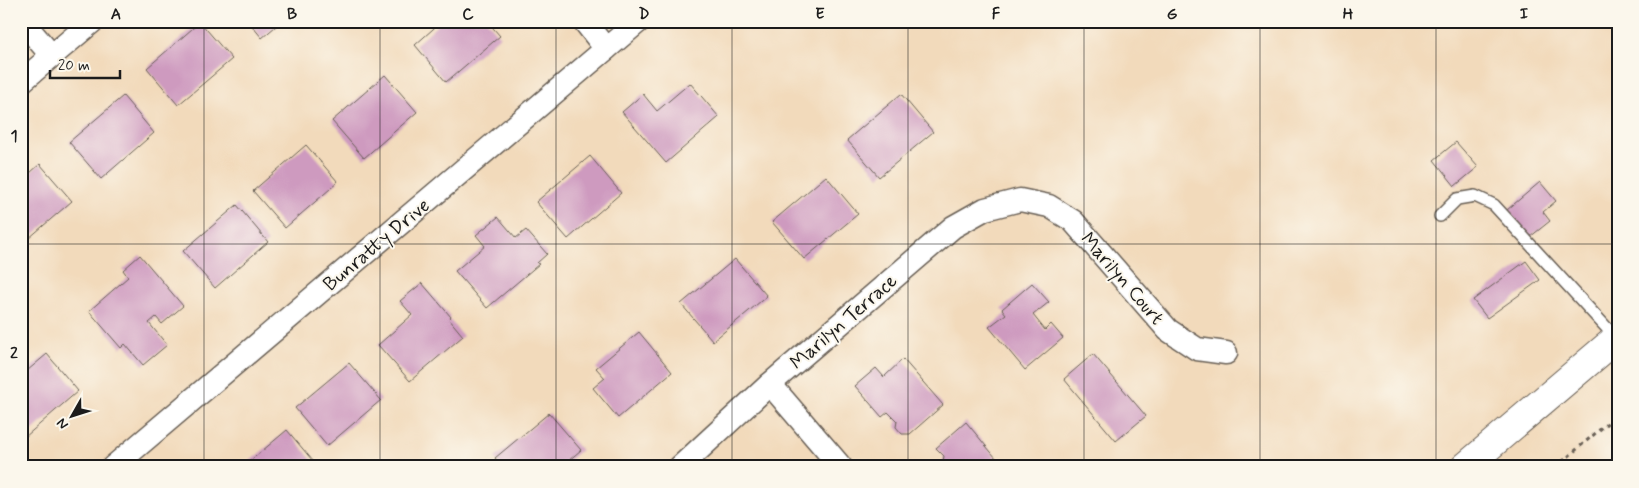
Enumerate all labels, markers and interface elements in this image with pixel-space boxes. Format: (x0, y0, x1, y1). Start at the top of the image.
text: A (111, 4, 121, 25)
text: B (287, 4, 297, 25)
text: C (462, 4, 474, 25)
text: D (638, 4, 650, 25)
text: E (815, 4, 825, 25)
text: F (992, 4, 1001, 25)
text: G (1167, 4, 1178, 25)
text: H (1343, 4, 1354, 25)
text: I (1520, 4, 1529, 25)
scale bar (50, 48, 120, 80)
text: 20 m (58, 56, 90, 76)
text: 1 (10, 126, 18, 147)
street label: Bunratty Drive (318, 193, 436, 298)
street label: Marilyn Court (1074, 227, 1170, 331)
street label: Marilyn Terrace (785, 268, 903, 376)
text: 2 (10, 343, 18, 364)
north arrow (48, 390, 98, 440)
text: N (53, 414, 73, 433)

